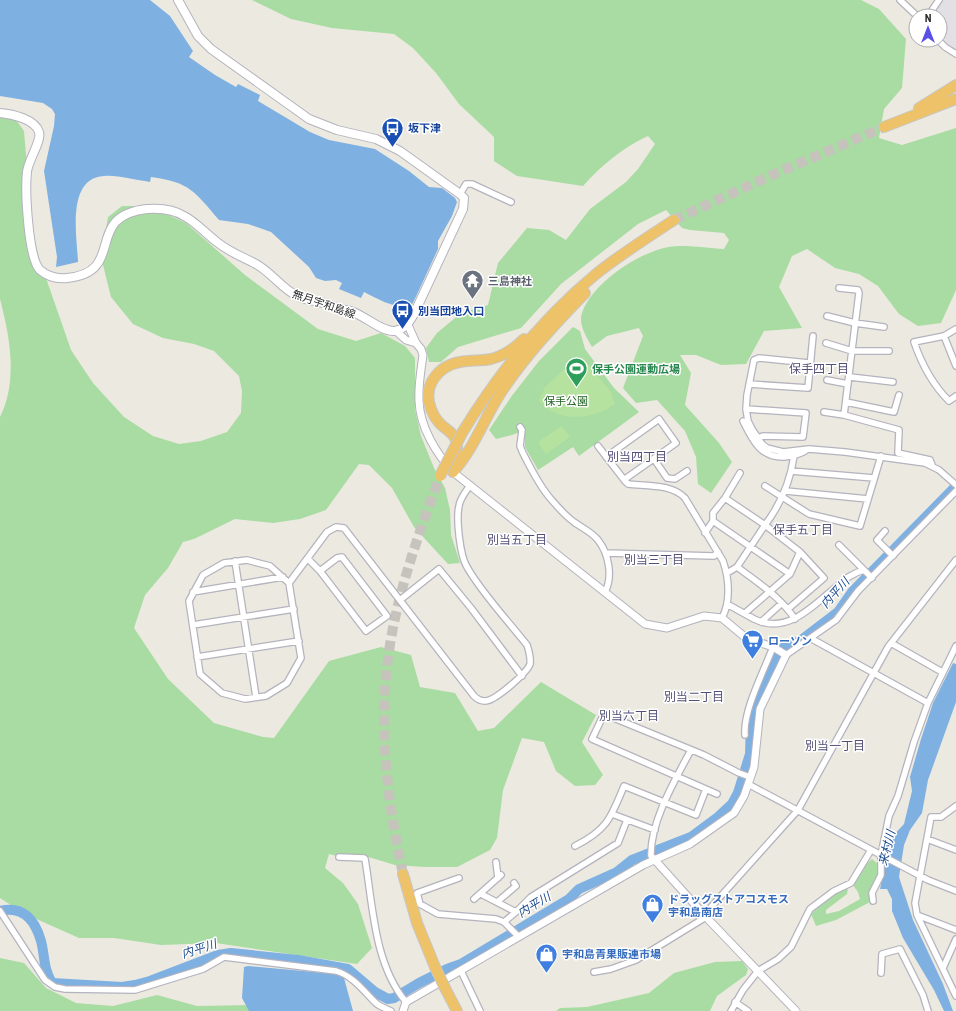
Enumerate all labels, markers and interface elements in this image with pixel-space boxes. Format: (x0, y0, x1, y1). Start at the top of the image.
north arrow (908, 8, 948, 48)
text: N (925, 12, 932, 25)
bus stop icon: 坂下津 (380, 115, 406, 148)
place label: 坂下津 (408, 122, 441, 135)
temple icon: 三島神社 (460, 268, 486, 301)
place label: 三島神社 (488, 275, 532, 288)
street label: 無月宇和島線 (291, 288, 357, 321)
bus stop icon: 別当団地入口 (389, 298, 415, 331)
place label: 別当団地入口 (418, 305, 484, 318)
sports icon: 保手公園運動広場 (563, 356, 589, 389)
district label: 保手四丁目 (789, 362, 849, 376)
place label: 保手公園運動広場 (592, 363, 680, 376)
park label: 保手公園 (544, 395, 588, 408)
district label: 別当四丁目 (607, 450, 667, 464)
district label: 保手五丁目 (773, 523, 833, 537)
district label: 別当五丁目 (487, 533, 547, 547)
district label: 別当三丁目 (624, 553, 684, 567)
water label: 内平川 (818, 573, 854, 611)
supermarket icon: ローソン (740, 628, 766, 661)
place label: ローソン (768, 635, 812, 648)
district label: 別当二丁目 (664, 690, 724, 704)
district label: 別当六丁目 (599, 709, 659, 723)
district label: 別当一丁目 (805, 739, 865, 753)
water label: 来村川 (876, 827, 899, 867)
water label: 内平川 (515, 889, 555, 920)
shop icon: ドラッグストアコスモス 宇和島南店 (640, 892, 666, 925)
place label: ドラッグストアコスモス 宇和島南店 (668, 893, 789, 919)
water label: 内平川 (180, 936, 220, 961)
shop icon: 宇和島青果販連市場 (533, 941, 559, 974)
place label: 宇和島青果販連市場 (562, 948, 661, 961)

